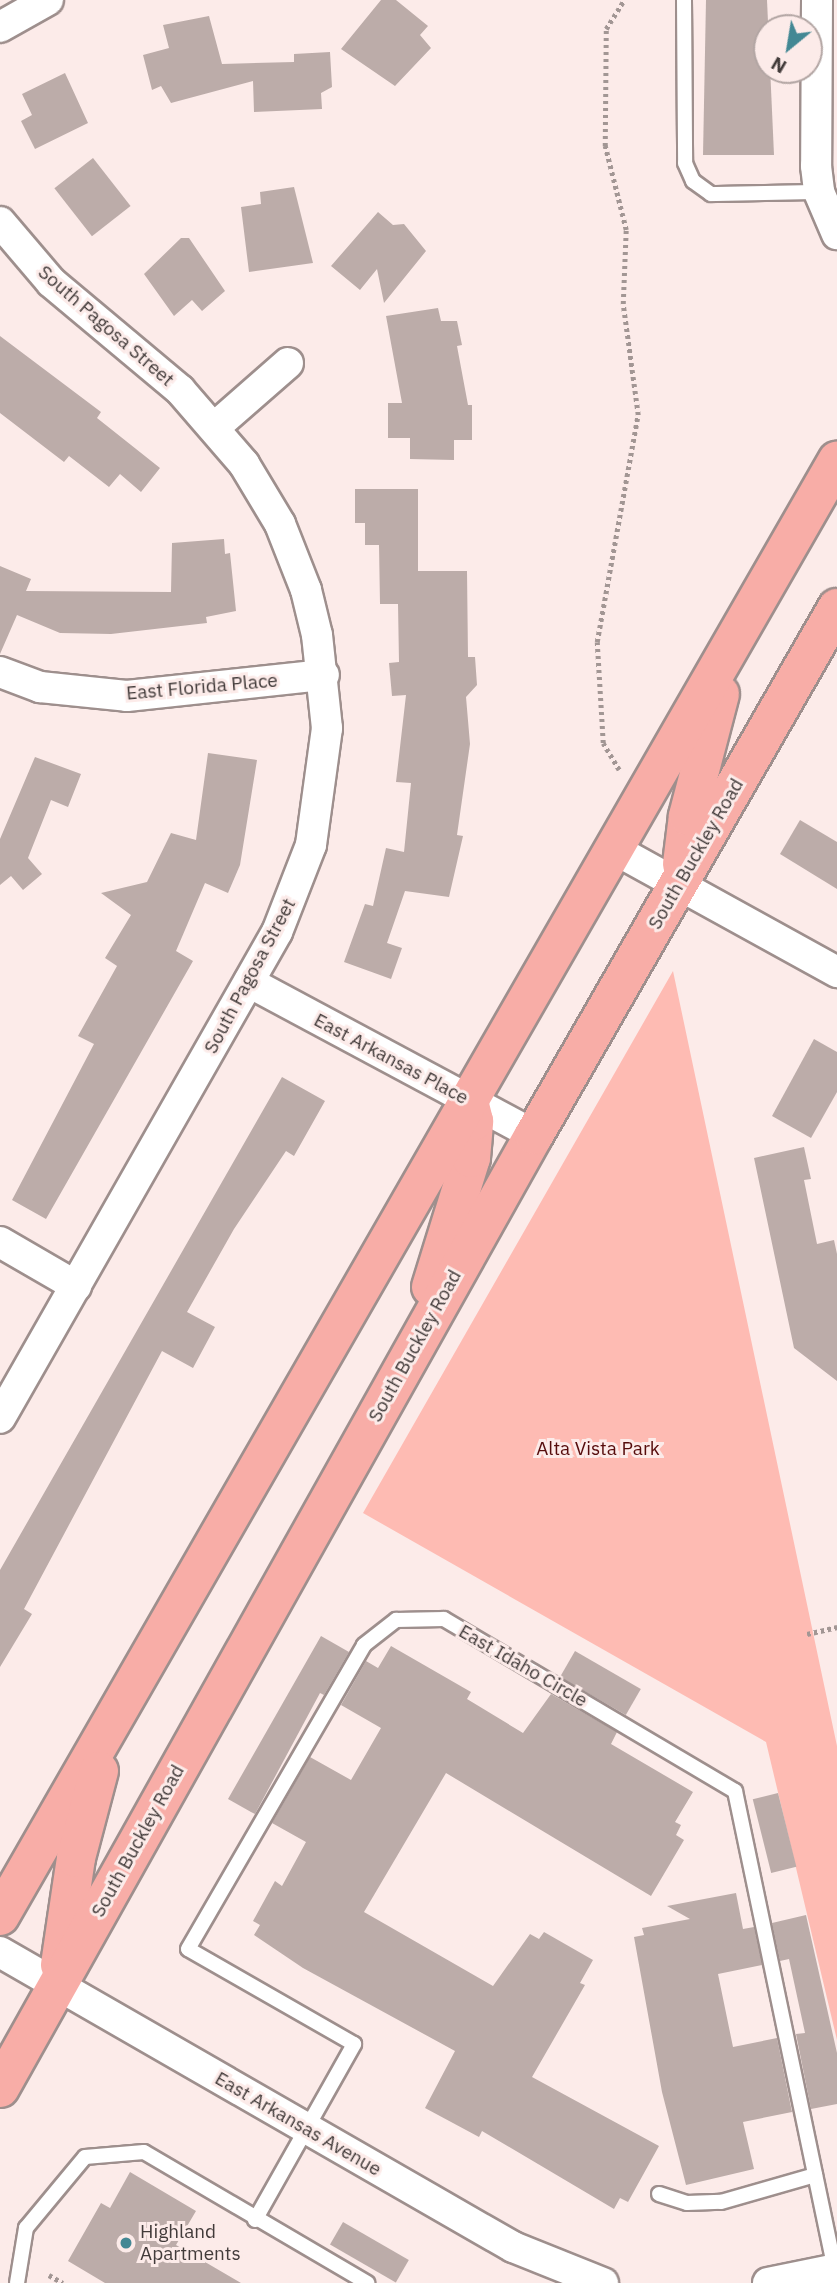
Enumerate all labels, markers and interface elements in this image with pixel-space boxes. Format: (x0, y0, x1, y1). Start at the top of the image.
north arrow (753, 14, 823, 84)
text: N (767, 52, 790, 79)
street label: South Pagosa Street (33, 261, 179, 391)
street label: East Florida Place (125, 669, 279, 705)
street label: South Buckley Road (644, 775, 748, 933)
street label: South Pagosa Street (199, 895, 301, 1057)
street label: East Arkansas Place (310, 1009, 472, 1109)
street label: South Buckley Road (364, 1266, 466, 1426)
park label: Alta Vista Park (536, 1438, 660, 1460)
street label: East Idaho Circle (455, 1620, 591, 1712)
street label: South Buckley Road (87, 1761, 189, 1921)
street label: East Arkansas Avenue (211, 2067, 385, 2181)
place label: Highland Apartments (140, 2221, 241, 2265)
marker: Highland Apartments (118, 2235, 134, 2251)

